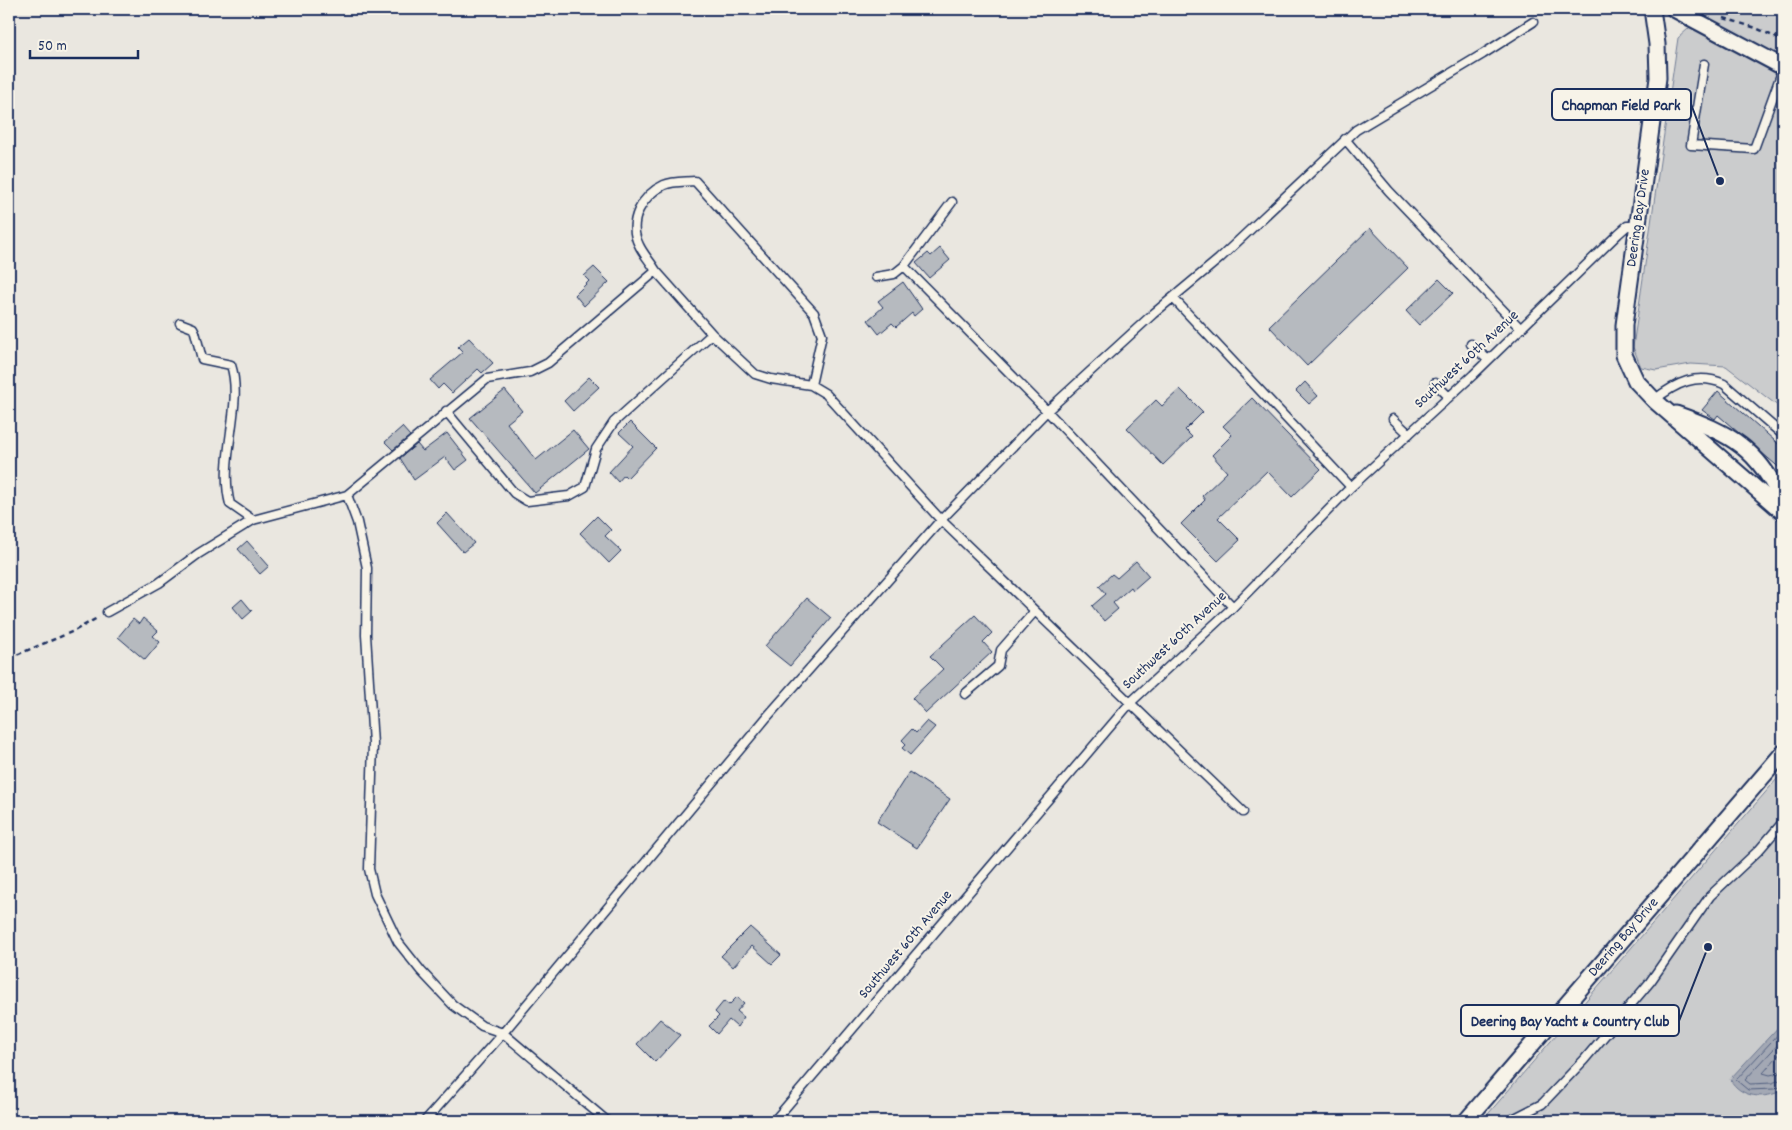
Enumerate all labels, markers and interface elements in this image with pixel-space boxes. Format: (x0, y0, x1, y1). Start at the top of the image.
scale bar (30, 28, 138, 60)
text: 50 m (38, 36, 67, 58)
callout: Chapman Field Park (1552, 89, 1691, 120)
text: Chapman Field Park (1561, 95, 1681, 118)
street label: Deering Bay Drive (1621, 167, 1657, 268)
street label: Southwest 60th Avenue (1410, 305, 1525, 414)
street label: Southwest 60th Avenue (1118, 586, 1233, 695)
street label: Southwest 60th Avenue (854, 885, 958, 1004)
street label: Deering Bay Drive (1583, 893, 1665, 982)
callout: Deering Bay Yacht & Country Club (1461, 1005, 1679, 1036)
text: Deering Bay Yacht & Country Club (1471, 1011, 1669, 1034)

